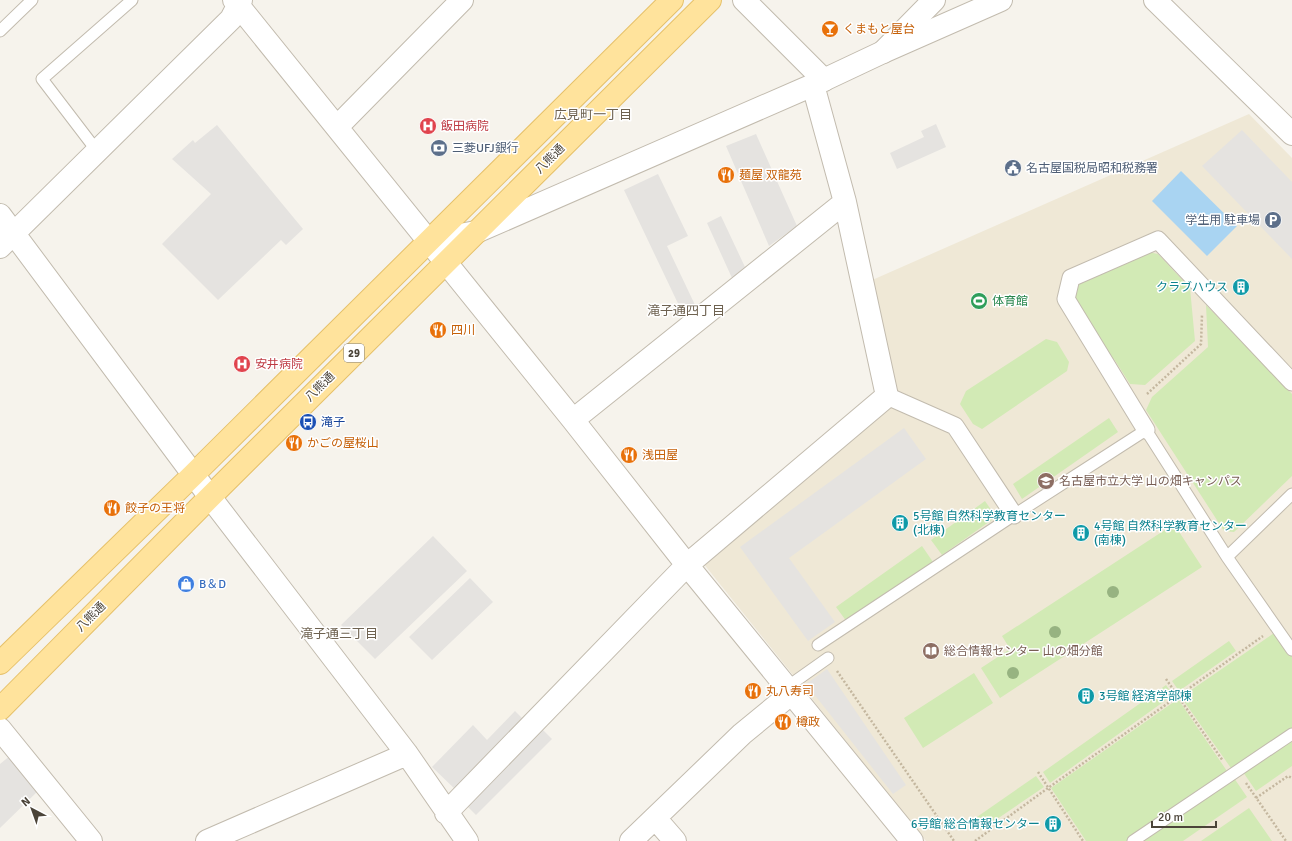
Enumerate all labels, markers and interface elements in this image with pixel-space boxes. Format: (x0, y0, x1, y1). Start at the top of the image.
bar icon: くまもと屋台 (820, 19, 840, 39)
place label: くまもと屋台 (843, 22, 915, 37)
district label: 広見町一丁目 (554, 107, 632, 123)
hospital icon: 飯田病院 (418, 116, 438, 136)
place label: 飯田病院 (441, 119, 489, 134)
bank icon: 三菱UFJ銀行 (429, 138, 449, 158)
place label: 三菱UFJ銀行 (452, 141, 519, 156)
street label: 八熊通 (532, 141, 568, 177)
public building icon: 名古屋国税局昭和税務署 (1003, 158, 1023, 178)
place label: 名古屋国税局昭和税務署 (1026, 161, 1158, 176)
restaurant icon: 麺屋 双龍苑 (716, 165, 736, 185)
place label: 麺屋 双龍苑 (739, 168, 802, 183)
parking icon: 学生用 駐車場 (1263, 210, 1283, 230)
place label: 学生用 駐車場 (1185, 213, 1260, 228)
building icon: クラブハウス (1231, 277, 1251, 297)
place label: クラブハウス (1156, 280, 1228, 295)
sports icon: 体育館 (969, 291, 989, 311)
place label: 体育館 (992, 294, 1028, 309)
district label: 滝子通四丁目 (647, 303, 725, 319)
restaurant icon: 四川 (428, 320, 448, 340)
place label: 四川 (451, 323, 475, 338)
road number: 29 (344, 344, 364, 362)
hospital icon: 安井病院 (232, 354, 252, 374)
place label: 安井病院 (255, 357, 303, 372)
street label: 八熊通 (302, 369, 338, 405)
bus stop icon: 滝子 (298, 412, 318, 432)
place label: 滝子 (321, 415, 345, 430)
restaurant icon: かごの屋桜山 (284, 433, 304, 453)
place label: かごの屋桜山 (307, 436, 379, 451)
restaurant icon: 浅田屋 (619, 445, 639, 465)
place label: 浅田屋 (642, 448, 678, 463)
school or university icon: 名古屋市立大学 山の畑キャンパス (1036, 471, 1056, 491)
place label: 名古屋市立大学 山の畑キャンパス (1059, 474, 1242, 489)
restaurant icon: 餃子の王将 (102, 498, 122, 518)
place label: 餃子の王将 (125, 501, 185, 516)
place label: 5号館 自然科学教育センター (北棟) (913, 509, 1066, 538)
building icon: 5号館 自然科学教育センター (北棟) (890, 513, 910, 533)
place label: 4号館 自然科学教育センター (南棟) (1094, 519, 1247, 548)
building icon: 4号館 自然科学教育センター (南棟) (1071, 523, 1091, 543)
shop icon: B＆D (176, 574, 196, 594)
place label: B＆D (199, 577, 226, 592)
street label: 八熊通 (73, 599, 109, 635)
district label: 滝子通三丁目 (300, 626, 378, 642)
library icon: 総合情報センター 山の畑分館 (921, 641, 941, 661)
place label: 総合情報センター 山の畑分館 (944, 644, 1103, 659)
restaurant icon: 丸八寿司 (743, 681, 763, 701)
place label: 丸八寿司 (766, 684, 814, 699)
building icon: 3号館 経済学部棟 (1076, 686, 1096, 706)
place label: 3号館 経済学部棟 (1099, 689, 1192, 704)
restaurant icon: 樽政 (773, 712, 793, 732)
place label: 樽政 (796, 715, 820, 730)
north arrow (12, 789, 52, 829)
text: N (19, 794, 33, 809)
scale bar (1152, 803, 1216, 829)
text: 20 m (1158, 810, 1183, 825)
building icon: 6号館 総合情報センター (1043, 814, 1063, 834)
place label: 6号館 総合情報センター (911, 817, 1040, 832)

